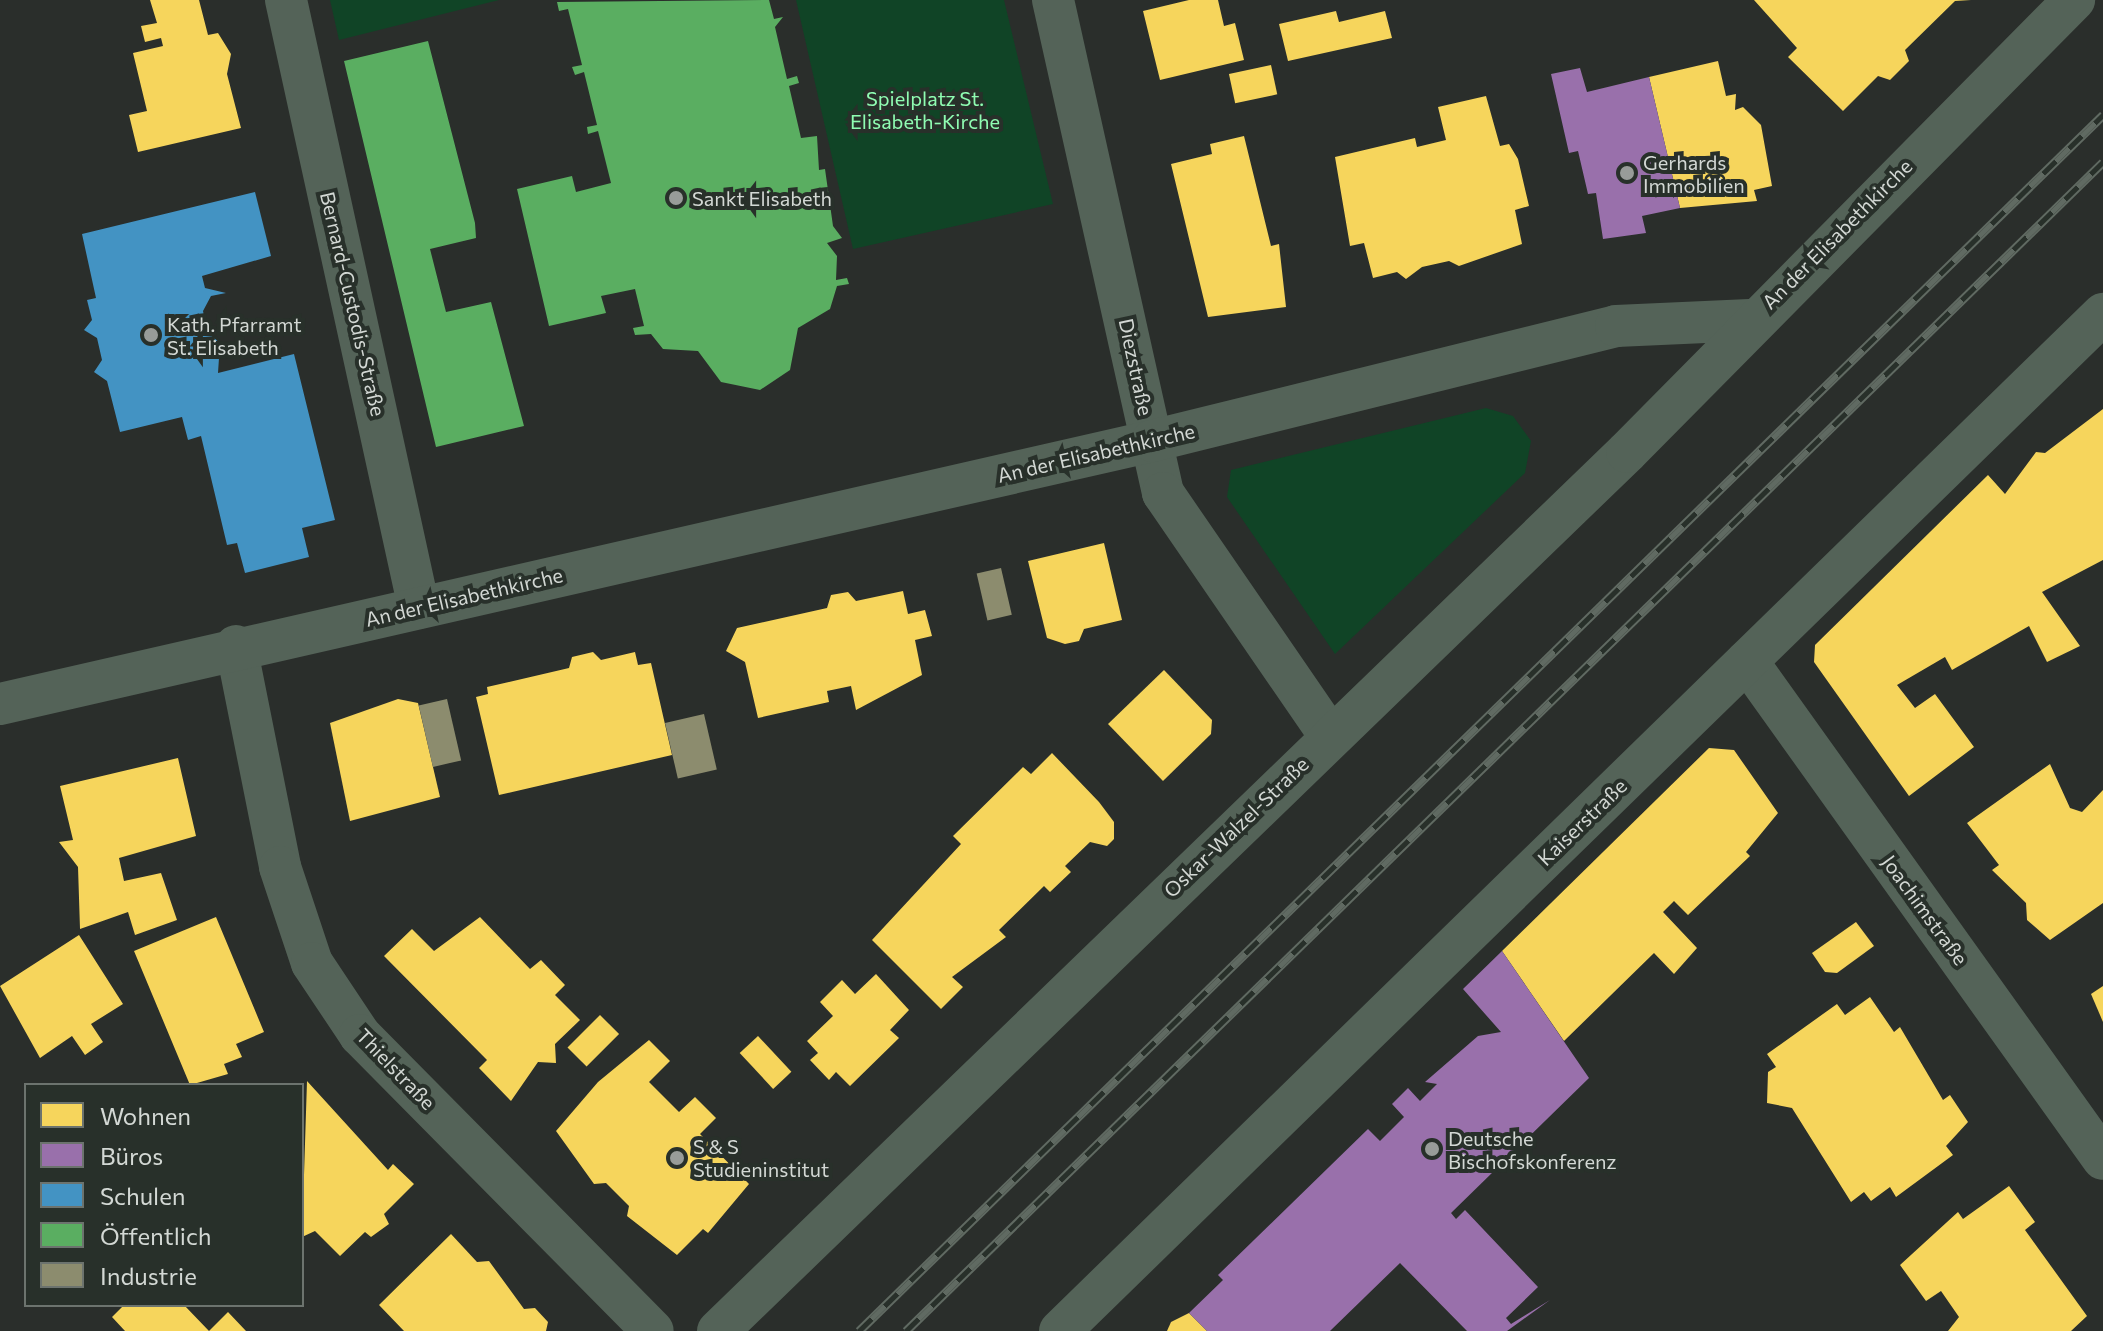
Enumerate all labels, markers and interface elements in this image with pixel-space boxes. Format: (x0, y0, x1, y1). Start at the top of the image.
park label: Spielplatz St. Elisabeth-Kirche (850, 86, 1000, 133)
place label: Gerhards Immobilien (1643, 150, 1745, 197)
street label: An der Elisabethkirche (1757, 154, 1917, 314)
marker: Gerhards Immobilien (1618, 164, 1636, 182)
place label: Sankt Elisabeth (692, 186, 832, 210)
street label: Bernard-Custodis-Straße (315, 189, 391, 419)
marker: Sankt Elisabeth (667, 189, 685, 207)
place label: Kath. Pfarramt St. Elisabeth (167, 312, 302, 359)
street label: Diezstraße (1114, 316, 1158, 418)
marker: Kath. Pfarramt St. Elisabeth (142, 326, 160, 344)
street label: An der Elisabethkirche (995, 419, 1197, 487)
street label: An der Elisabethkirche (363, 563, 565, 631)
street label: Oskar-Walzel-Straße (1159, 752, 1313, 902)
street label: Kaiserstraße (1532, 774, 1632, 870)
street label: Joachimstraße (1877, 850, 1973, 970)
street label: Thielstraße (352, 1024, 440, 1114)
legend (24, 1083, 304, 1307)
text: Wohnen (100, 1101, 191, 1130)
place label: Deutsche Bischofskonferenz (1448, 1126, 1616, 1173)
place label: S & S Studieninstitut (693, 1134, 829, 1181)
marker: Deutsche Bischofskonferenz (1423, 1140, 1441, 1158)
text: Büros (100, 1141, 163, 1170)
marker: S & S Studieninstitut (668, 1149, 686, 1167)
text: Schulen (100, 1181, 186, 1210)
text: Öffentlich (100, 1221, 212, 1250)
text: Industrie (100, 1261, 197, 1290)

